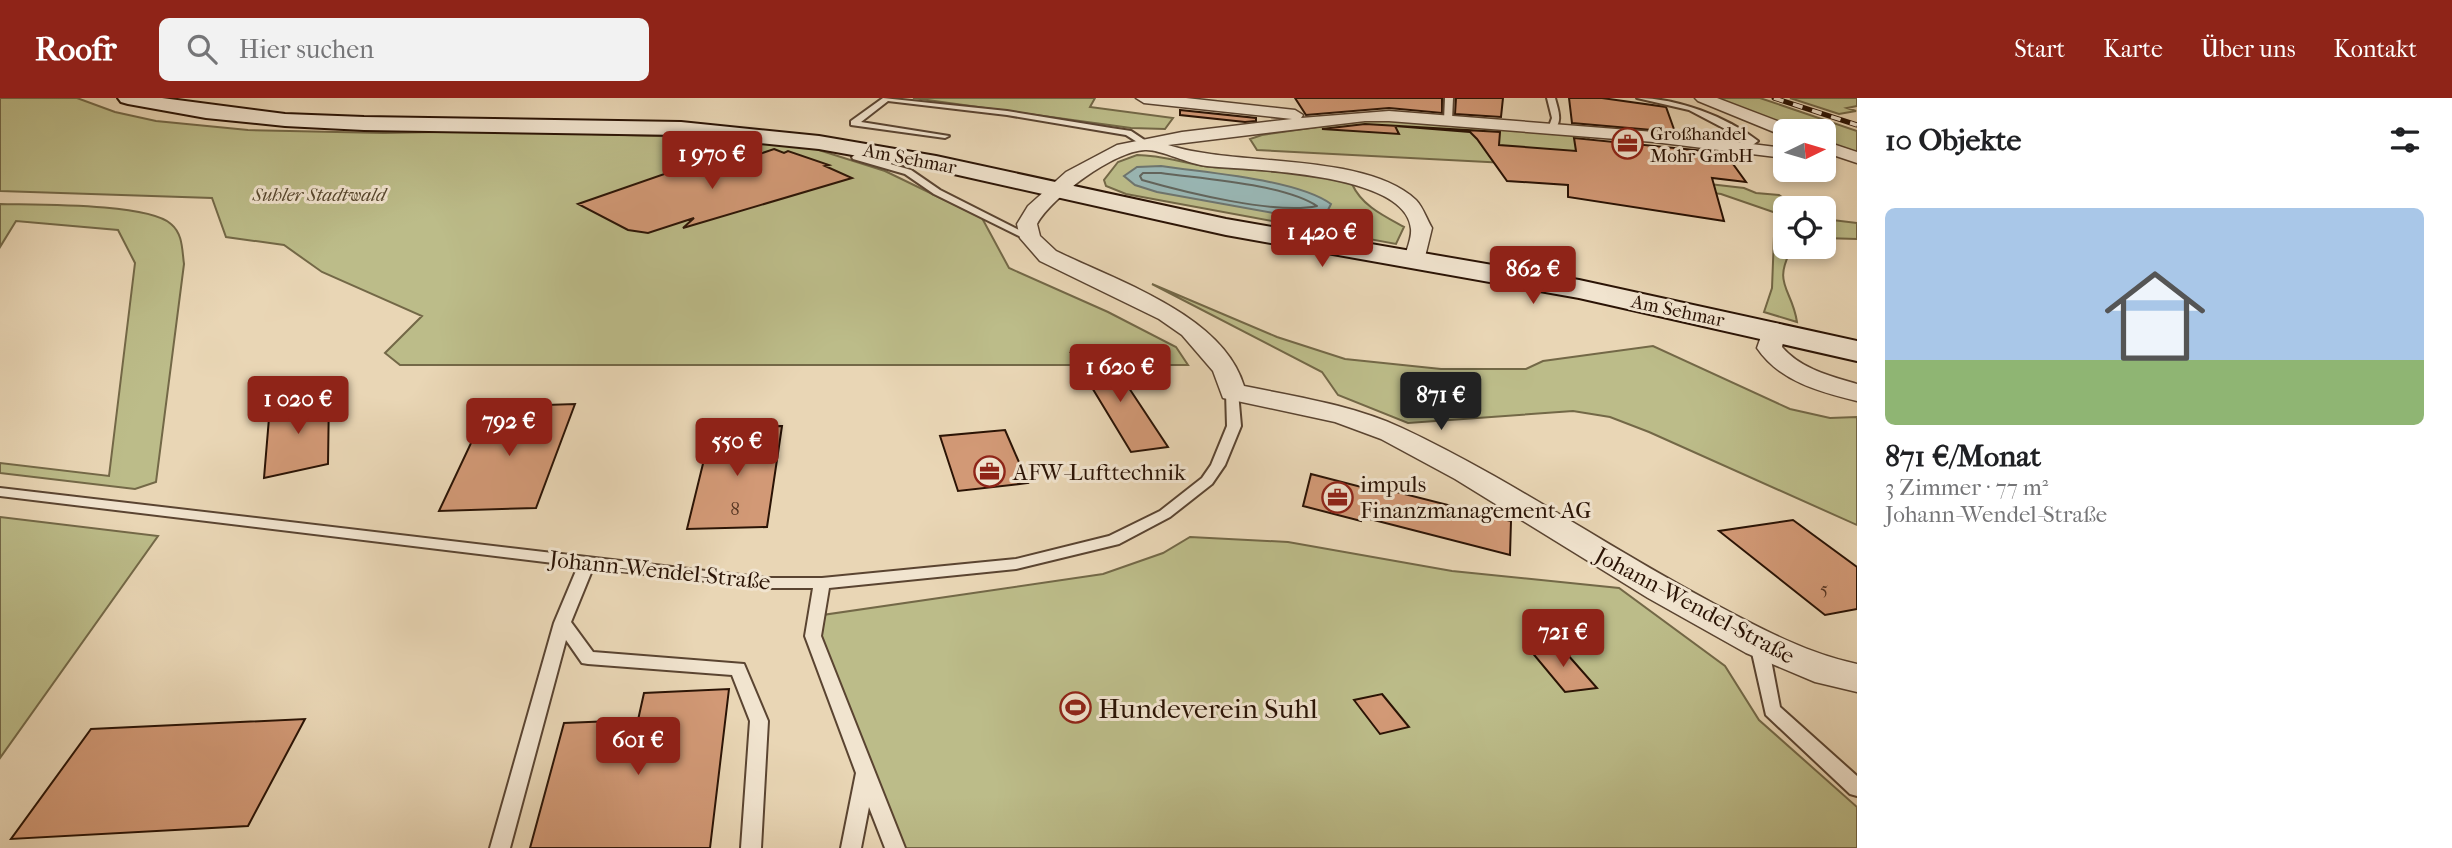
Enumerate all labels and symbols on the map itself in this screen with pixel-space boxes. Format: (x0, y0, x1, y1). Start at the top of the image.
north arrow (1773, 119, 1836, 182)
place label: Großhandel Mohr GmbH (1650, 123, 1753, 167)
office icon: Großhandel Mohr GmbH (1610, 127, 1644, 161)
pin: 1 970 € (647, 132, 777, 191)
street label: Am Sehmar (860, 139, 959, 179)
park label: Suhler Stadtwald (252, 184, 388, 206)
pin: 1 420 € (1257, 209, 1387, 269)
pin: 862 € (1484, 246, 1582, 306)
street label: Am Sehmar (1628, 290, 1727, 332)
pin: 1 620 € (1055, 344, 1185, 404)
pin: 871 € (1392, 372, 1490, 432)
pin: 1 020 € (233, 376, 363, 436)
pin: 792 € (460, 398, 558, 458)
pin: 550 € (688, 418, 786, 478)
office icon: AFW-Lufttechnik (973, 455, 1007, 489)
place label: AFW-Lufttechnik (1012, 459, 1187, 486)
place label: impuls Finanzmanagement AG (1360, 471, 1591, 524)
office icon: impuls Finanzmanagement AG (1320, 480, 1354, 514)
house number: 8 (730, 498, 740, 520)
street label: Johann-Wendel-Straße (1589, 540, 1799, 670)
street label: Johann-Wendel-Straße (546, 545, 772, 596)
house number: 5 (1820, 578, 1828, 600)
pin: 721 € (1514, 610, 1612, 669)
sports icon: Hundeverein Suhl (1058, 691, 1092, 725)
place label: Hundeverein Suhl (1098, 692, 1318, 725)
pin: 601 € (589, 718, 687, 777)

